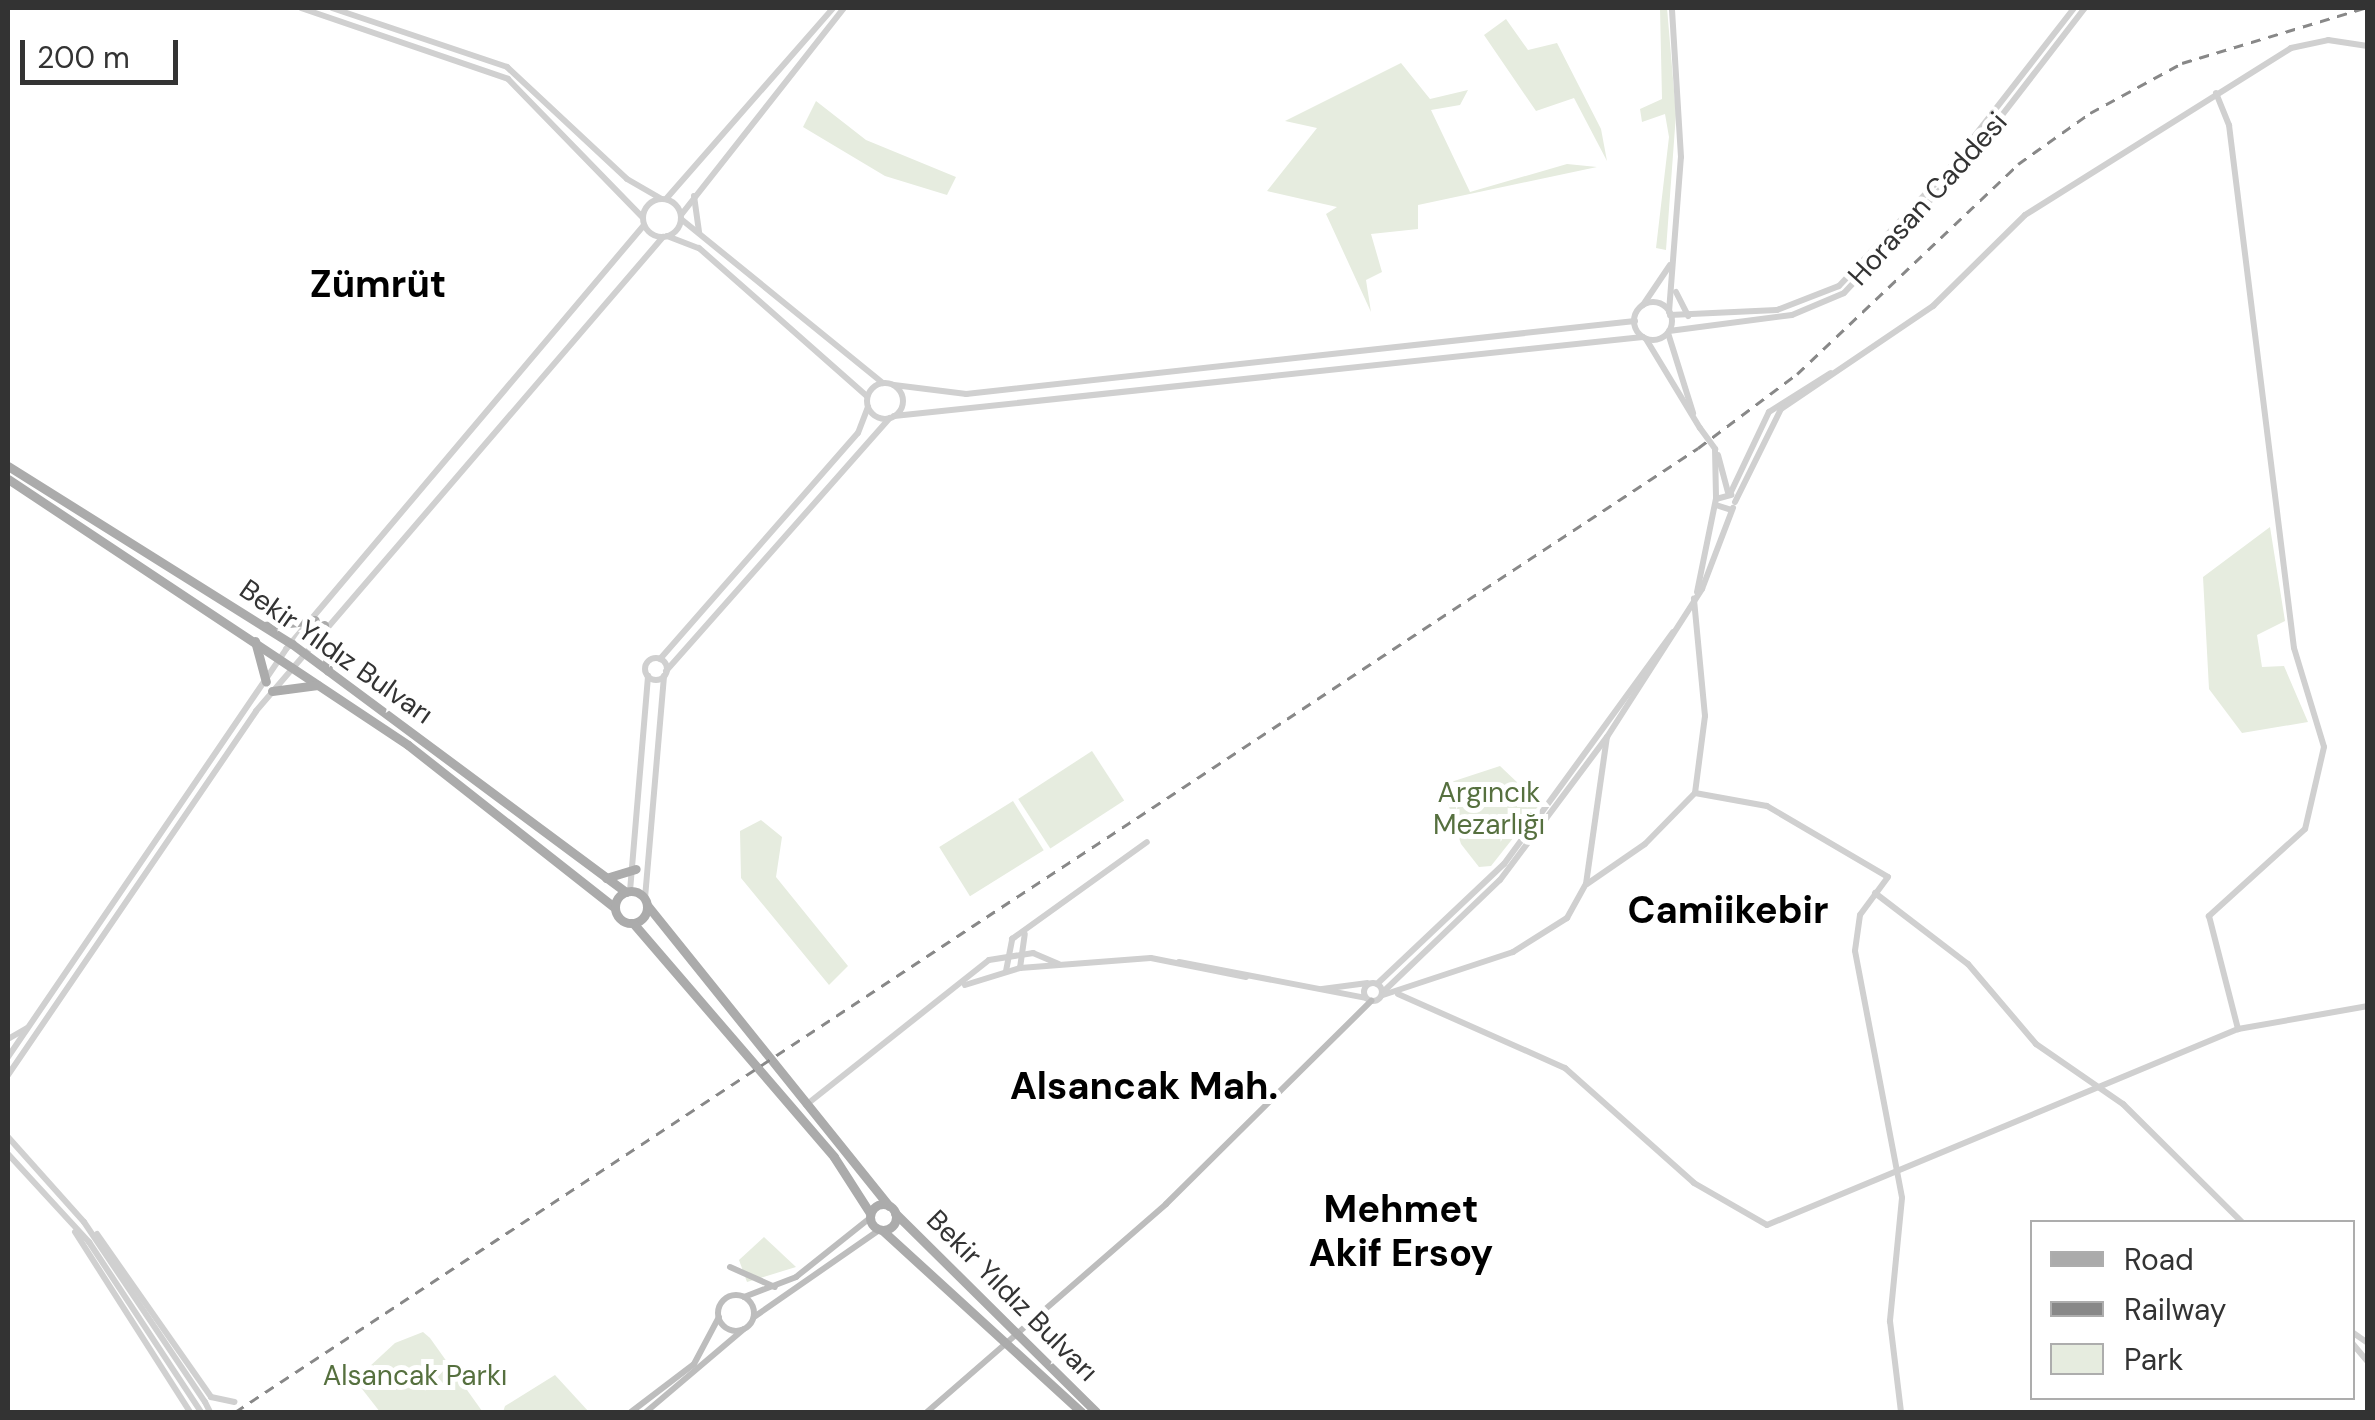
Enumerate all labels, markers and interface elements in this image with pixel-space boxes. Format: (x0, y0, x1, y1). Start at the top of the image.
scale bar (25, 20, 182, 82)
text: 200 m (37, 38, 130, 77)
street label: Horasan Caddesi (1842, 106, 2014, 292)
district label: Zümrüt (310, 262, 446, 308)
street label: Bekir Yıldız Bulvarı (233, 573, 439, 731)
park label: Argıncık Mezarlığı (1433, 776, 1545, 842)
district label: Camiikebir (1628, 888, 1828, 934)
district label: Alsancak Mah. (1010, 1064, 1278, 1110)
district label: Mehmet Akif Ersoy (1309, 1187, 1493, 1276)
street label: Bekir Yıldız Bulvarı (919, 1203, 1105, 1389)
legend (2030, 1220, 2355, 1400)
text: Road (2124, 1240, 2194, 1279)
text: Railway (2124, 1290, 2227, 1329)
text: Park (2124, 1340, 2183, 1379)
park label: Alsancak Parkı (323, 1359, 507, 1393)

